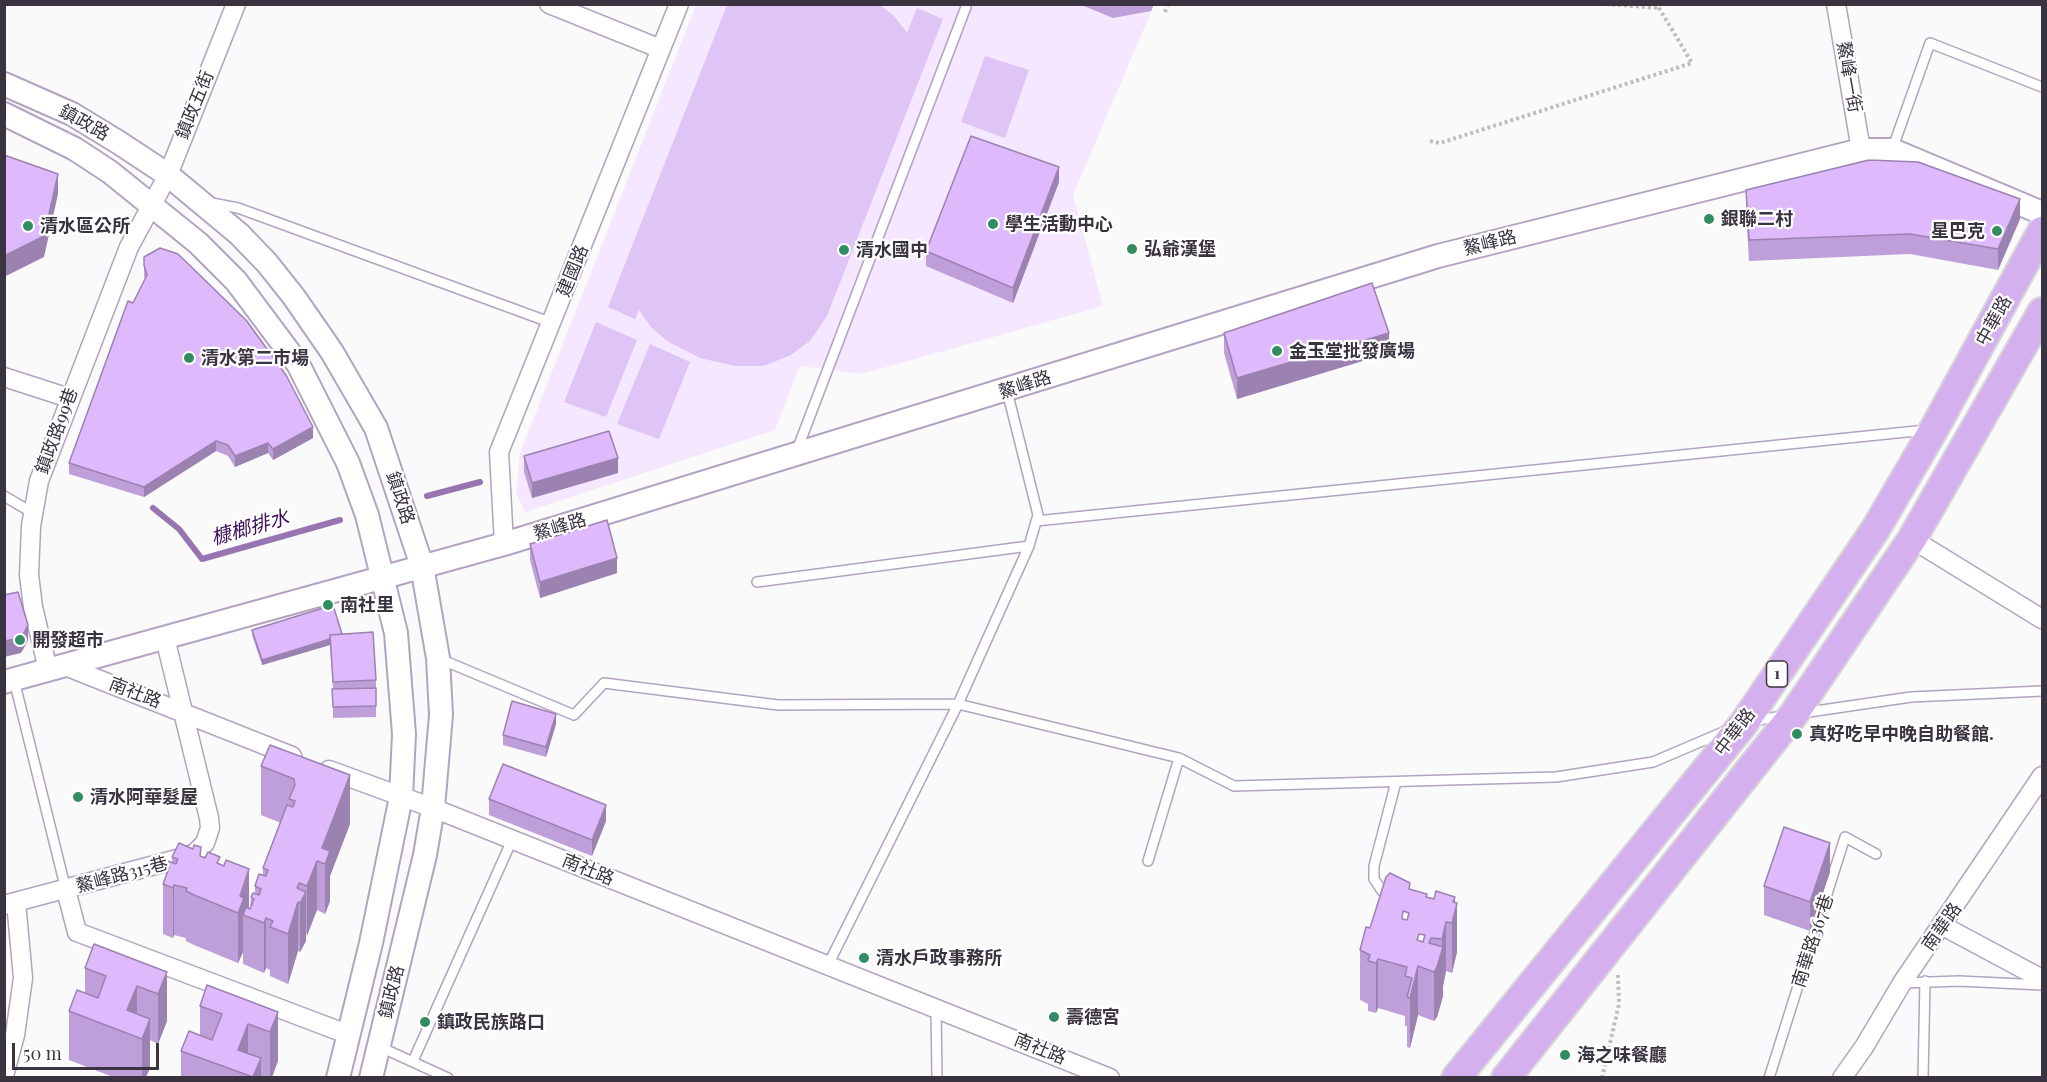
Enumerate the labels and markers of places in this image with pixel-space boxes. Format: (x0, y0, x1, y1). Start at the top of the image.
place label: 銀聯二村 (1721, 208, 1793, 230)
marker: 銀聯二村 (1702, 212, 1716, 226)
place label: 學生活動中心 (1005, 213, 1113, 235)
place label: 清水區公所 (40, 215, 130, 237)
marker: 學生活動中心 (986, 217, 1000, 231)
marker: 清水區公所 (21, 219, 35, 233)
place label: 星巴克 (1931, 220, 1985, 242)
marker: 星巴克 (1990, 224, 2004, 238)
place label: 弘爺漢堡 (1144, 238, 1216, 260)
place label: 清水國中 (856, 239, 928, 261)
marker: 弘爺漢堡 (1125, 242, 1139, 256)
marker: 清水國中 (837, 243, 851, 257)
place label: 金玉堂批發廣場 (1289, 340, 1415, 362)
marker: 金玉堂批發廣場 (1270, 344, 1284, 358)
place label: 清水第二市場 (201, 347, 309, 369)
marker: 清水第二市場 (182, 351, 196, 365)
place label: 南社里 (340, 594, 394, 616)
marker: 南社里 (321, 598, 335, 612)
place label: 開發超市 (32, 629, 104, 651)
marker: 開發超市 (13, 633, 27, 647)
place label: 真好吃早中晚自助餐館. (1809, 723, 1994, 745)
marker: 真好吃早中晚自助餐館. (1790, 727, 1804, 741)
place label: 清水阿華髮屋 (90, 786, 198, 808)
marker: 清水阿華髮屋 (71, 790, 85, 804)
place label: 清水戶政事務所 (876, 947, 1002, 969)
marker: 清水戶政事務所 (857, 951, 871, 965)
place label: 壽德宮 (1066, 1006, 1120, 1028)
marker: 壽德宮 (1047, 1010, 1061, 1024)
place label: 鎮政民族路口 (437, 1011, 545, 1033)
marker: 鎮政民族路口 (418, 1015, 432, 1029)
place label: 海之味餐廳 (1577, 1044, 1667, 1066)
marker: 海之味餐廳 (1558, 1048, 1572, 1062)

